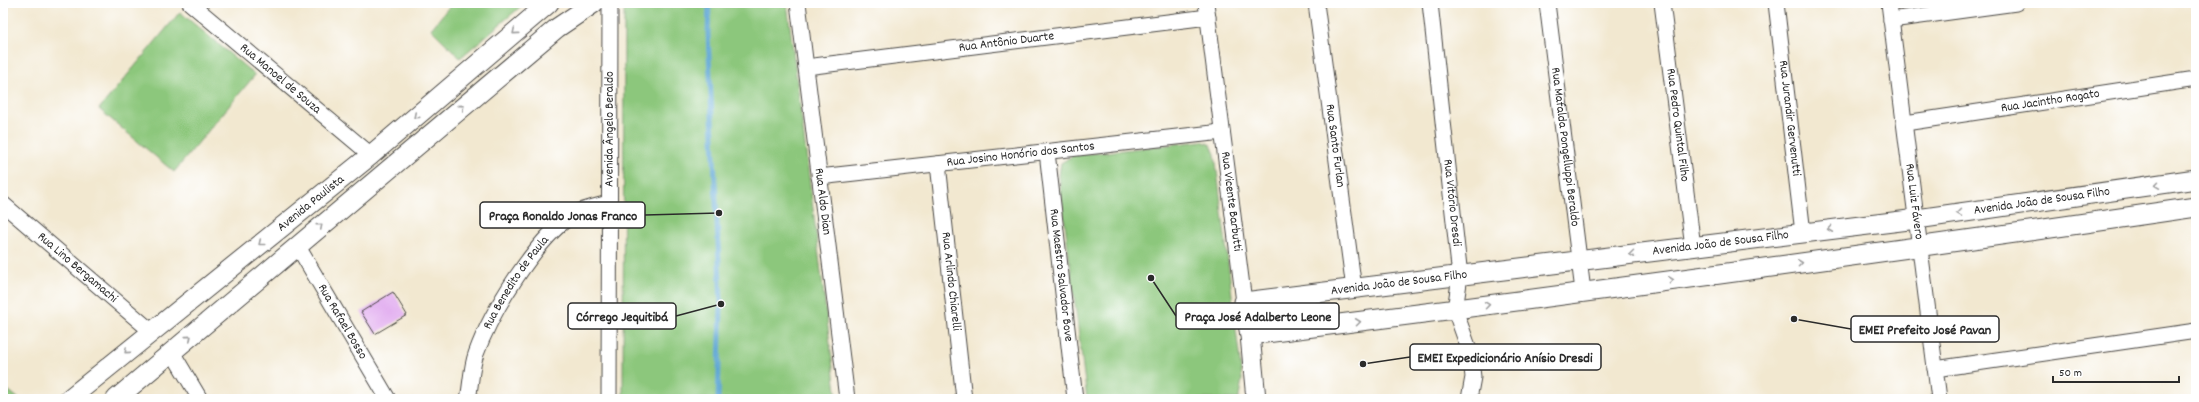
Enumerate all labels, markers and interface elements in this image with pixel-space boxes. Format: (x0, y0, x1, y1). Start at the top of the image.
one-way arrow (512, 27, 520, 34)
street label: Rua Antônio Duarte (958, 27, 1055, 57)
street label: Rua Manoel de Souza (235, 39, 326, 119)
street label: Rua Jurandir Gervenutti (1773, 59, 1806, 178)
street label: Rua Mafalda Pongelluppi Beraldo (1546, 66, 1584, 228)
street label: Rua Pedro Quintal Filho (1661, 67, 1694, 183)
street label: Avenida Ângelo Beraldo (600, 71, 619, 187)
street label: Rua Jacintho Rogato (2000, 84, 2101, 118)
street label: Rua Santo Furlan (1320, 103, 1350, 189)
one-way arrow (458, 104, 465, 111)
one-way arrow (414, 112, 421, 119)
street label: Rua Josino Honório dos Santos (946, 137, 1096, 172)
street label: Rua Vicente Barbutti (1215, 150, 1247, 253)
street label: Rua Vitório Dresdi (1438, 158, 1466, 248)
street label: Rua Luiz Fávero (1900, 162, 1928, 241)
street label: Rua Aldo Dian (809, 167, 836, 236)
street label: Avenida Paulista (273, 170, 349, 237)
one-way arrow (2154, 180, 2160, 189)
street label: Avenida João de Sousa Filho (1972, 182, 2111, 220)
callout: Praça Ronaldo Jonas Franco (480, 202, 645, 228)
text: Praça Ronaldo Jonas Franco (489, 207, 637, 227)
street label: Rua Maestro Salvador Bove (1044, 208, 1078, 343)
one-way arrow (1956, 208, 1962, 217)
one-way arrow (315, 224, 322, 231)
street label: Avenida João de Sousa Filho (1651, 225, 1790, 261)
one-way arrow (1827, 225, 1833, 234)
street label: Rua Lino Bergamachi (33, 228, 122, 308)
street label: Rua Benedito de Paula (478, 231, 554, 333)
street label: Rua Arlindo Chiarelli (936, 231, 966, 332)
one-way arrow (259, 238, 266, 245)
one-way arrow (1629, 249, 1635, 258)
one-way arrow (1797, 259, 1803, 268)
street label: Avenida João de Sousa Filho (1330, 265, 1469, 301)
one-way arrow (1668, 276, 1674, 285)
street label: Rua Rafael Bosso (313, 280, 372, 363)
one-way arrow (1484, 301, 1490, 310)
callout: Córrego Jequitibá (568, 303, 676, 329)
callout: Praça José Adalberto Leone (1176, 303, 1339, 329)
text: Córrego Jequitibá (576, 308, 669, 328)
text: Praça José Adalberto Leone (1185, 308, 1331, 328)
callout: EMEI Prefeito José Pavan (1851, 316, 1999, 342)
one-way arrow (1355, 318, 1361, 327)
text: EMEI Prefeito José Pavan (1859, 321, 1992, 341)
one-way arrow (184, 335, 192, 342)
callout: EMEI Expedicionário Anísio Dresdi (1410, 344, 1601, 370)
one-way arrow (125, 346, 132, 353)
text: EMEI Expedicionário Anísio Dresdi (1418, 349, 1593, 369)
scale bar (2053, 358, 2179, 384)
text: 50 m (2059, 365, 2082, 382)

